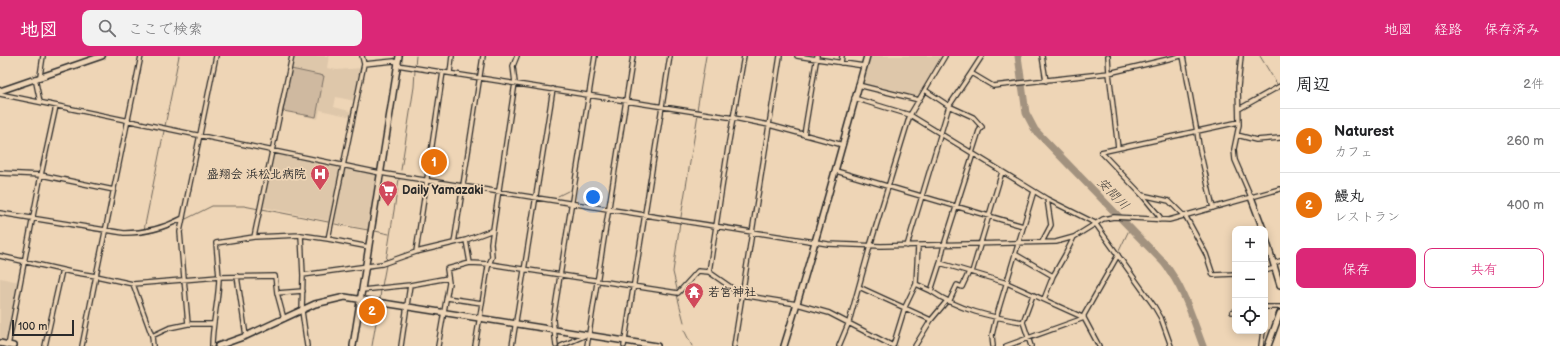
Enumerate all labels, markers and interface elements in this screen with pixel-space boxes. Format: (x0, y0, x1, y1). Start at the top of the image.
search box (82, 10, 362, 46)
icon: search (96, 17, 118, 39)
text: 地図 (20, 19, 58, 42)
text: ここで検索 (128, 20, 203, 39)
text: 地図 (1384, 21, 1412, 38)
text: 経路 (1434, 21, 1462, 38)
text: 保存済み (1484, 21, 1540, 38)
text: 周辺 (1296, 75, 1330, 95)
text: 2件 (1523, 76, 1544, 92)
text: Naturest (1334, 122, 1394, 141)
text: 1 (1306, 133, 1312, 149)
text: 260 m (1506, 133, 1544, 149)
text: カフェ (1334, 144, 1373, 160)
pin: 1 (421, 147, 447, 177)
hospital icon: 盛翔会 浜松北病院 (309, 163, 331, 191)
place label: 盛翔会 浜松北病院 (207, 167, 306, 182)
water label: 安間川 (1094, 174, 1132, 214)
supermarket icon: Daily Yamazaki (377, 179, 399, 207)
place label: Daily Yamazaki (402, 183, 484, 198)
your location (583, 187, 603, 207)
text: 鰻丸 (1334, 187, 1364, 206)
text: 2 (1305, 197, 1313, 213)
text: 400 m (1507, 197, 1544, 213)
text: レストラン (1334, 209, 1400, 225)
map controls (1232, 226, 1268, 334)
button: + (1232, 226, 1268, 262)
button: 保存 (1296, 248, 1416, 288)
button: 共有 (1424, 248, 1544, 288)
button: − (1232, 262, 1268, 298)
temple icon: 若宮神社 (683, 281, 705, 309)
place label: 若宮神社 (708, 285, 756, 300)
pin: 2 (359, 296, 385, 326)
button: locate (1232, 298, 1268, 334)
scale bar (12, 318, 74, 337)
text: 100 m (18, 320, 47, 333)

